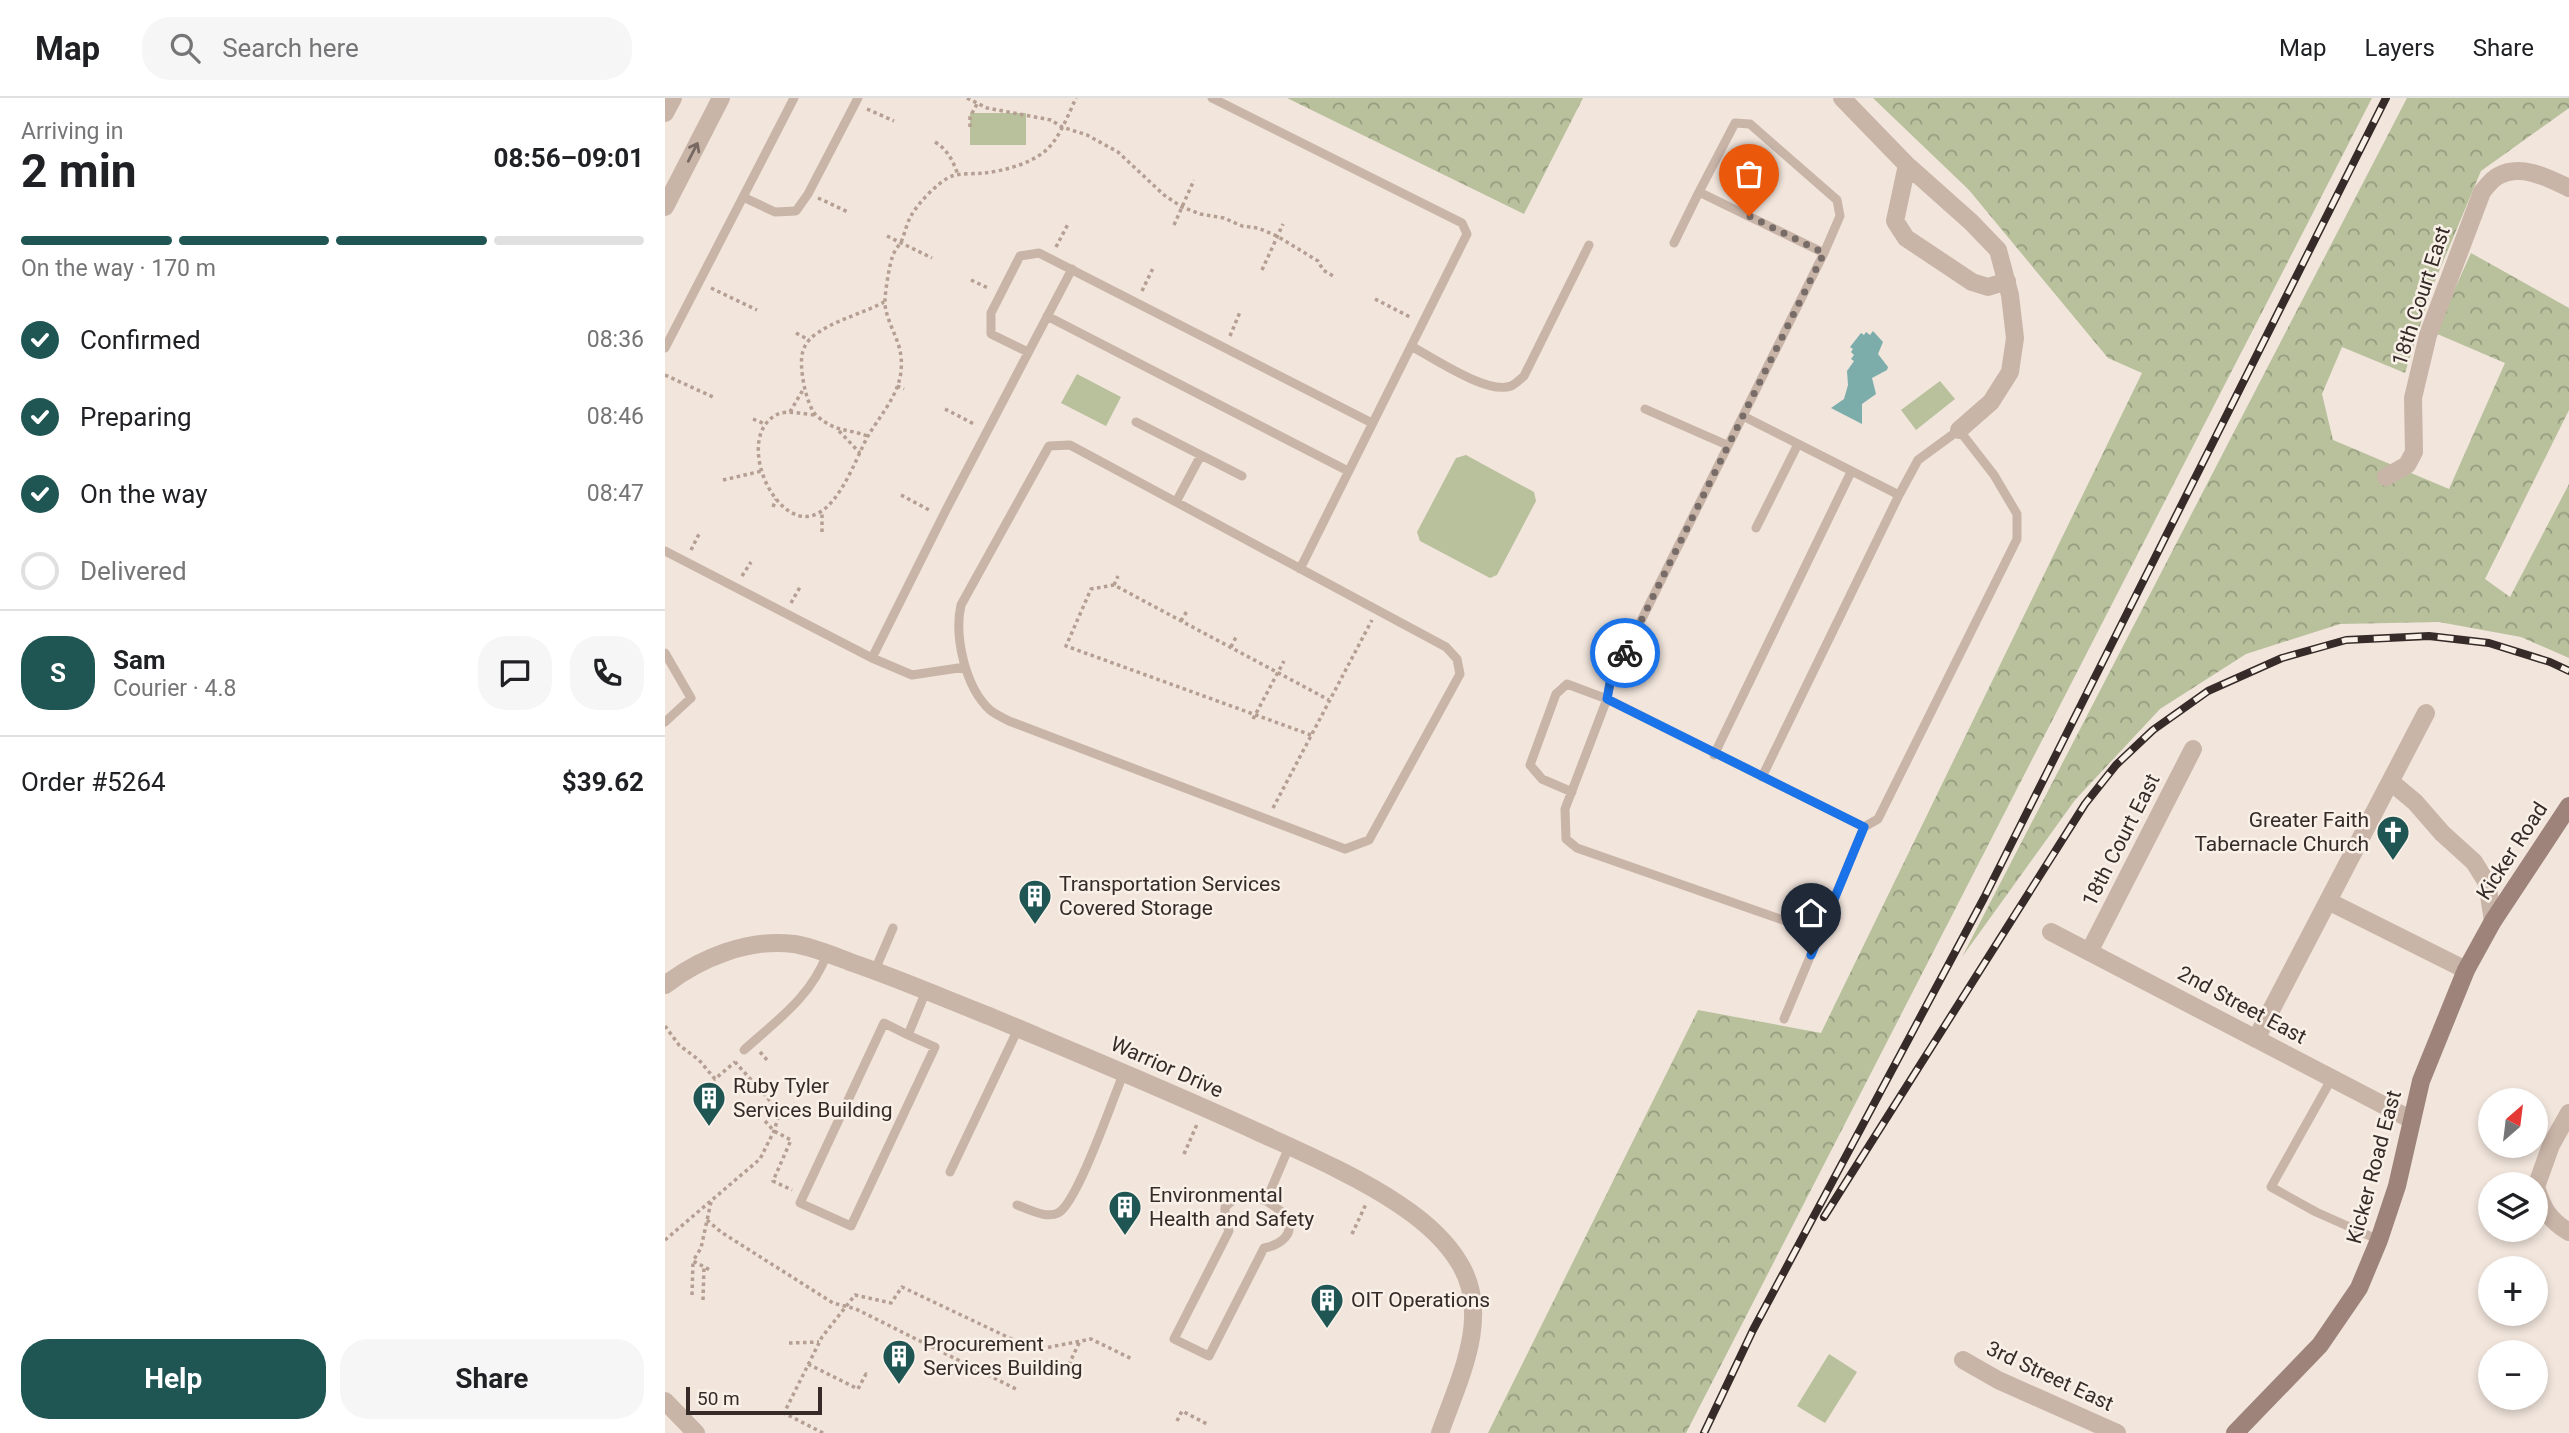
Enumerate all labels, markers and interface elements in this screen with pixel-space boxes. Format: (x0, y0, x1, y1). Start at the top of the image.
search box (142, 17, 632, 80)
text: Map (35, 29, 100, 68)
icon: search (166, 29, 204, 67)
text: Search here (222, 33, 359, 63)
text: Map (2279, 34, 2327, 62)
text: Layers (2365, 34, 2435, 62)
text: Share (2473, 34, 2534, 62)
text: Arriving in (21, 118, 124, 145)
text: 08:56–09:01 (494, 143, 644, 173)
one-way arrow (687, 143, 701, 163)
text: 2 min (21, 144, 137, 198)
pin (1719, 144, 1779, 216)
icon: bag (1730, 155, 1768, 193)
street label: 18th Court East (2387, 223, 2455, 369)
text: On the way · 170 m (21, 255, 216, 282)
icon: check (21, 321, 59, 359)
text: Confirmed (80, 325, 201, 355)
text: 08:36 (587, 326, 644, 353)
icon: check (21, 398, 59, 436)
text: Preparing (80, 402, 192, 432)
text: 08:46 (587, 403, 644, 430)
icon: check (21, 475, 59, 513)
text: On the way (80, 479, 208, 509)
text: 08:47 (587, 480, 644, 507)
text: Delivered (80, 556, 187, 586)
courier (1590, 618, 1660, 688)
icon: bike (1606, 634, 1644, 672)
button: chat (478, 636, 552, 710)
button: phone (570, 636, 644, 710)
text: Sam (113, 645, 165, 675)
text: S (50, 658, 66, 688)
text: Courier · 4.8 (113, 675, 236, 702)
text: Order #5264 (21, 767, 166, 797)
text: $39.62 (562, 767, 644, 797)
street label: 18th Court East (2077, 770, 2165, 910)
street label: Kicker Road (2472, 798, 2552, 904)
place label: Greater Faith Tabernacle Church (2194, 808, 2369, 856)
church icon: Greater Faith Tabernacle Church (2374, 813, 2412, 862)
place label: Transportation Services Covered Storage (1059, 872, 1281, 920)
building icon: Transportation Services Covered Storage (1016, 877, 1054, 926)
pin (1781, 883, 1841, 955)
icon: home (1792, 894, 1830, 932)
street label: 2nd Street East (2174, 961, 2310, 1049)
street label: Warrior Drive (1107, 1032, 1227, 1102)
place label: Ruby Tyler Services Building (733, 1074, 893, 1122)
building icon: Ruby Tyler Services Building (690, 1079, 728, 1128)
street label: Kicker Road East (2342, 1088, 2406, 1246)
north arrow (2478, 1088, 2548, 1158)
map controls (2478, 1088, 2548, 1410)
button: layers (2478, 1172, 2548, 1242)
place label: Environmental Health and Safety (1149, 1183, 1314, 1231)
building icon: Environmental Health and Safety (1106, 1188, 1144, 1237)
button: + (2478, 1256, 2548, 1326)
building icon: OIT Operations (1308, 1281, 1346, 1330)
place label: OIT Operations (1351, 1288, 1490, 1312)
place label: Procurement Services Building (923, 1332, 1083, 1380)
street label: 3rd Street East (1983, 1336, 2117, 1416)
building icon: Procurement Services Building (880, 1337, 918, 1386)
button: Help (21, 1339, 326, 1419)
button: Share (340, 1339, 644, 1419)
button: − (2478, 1340, 2548, 1410)
scale bar (686, 1384, 823, 1416)
text: 50 m (697, 1387, 740, 1410)

